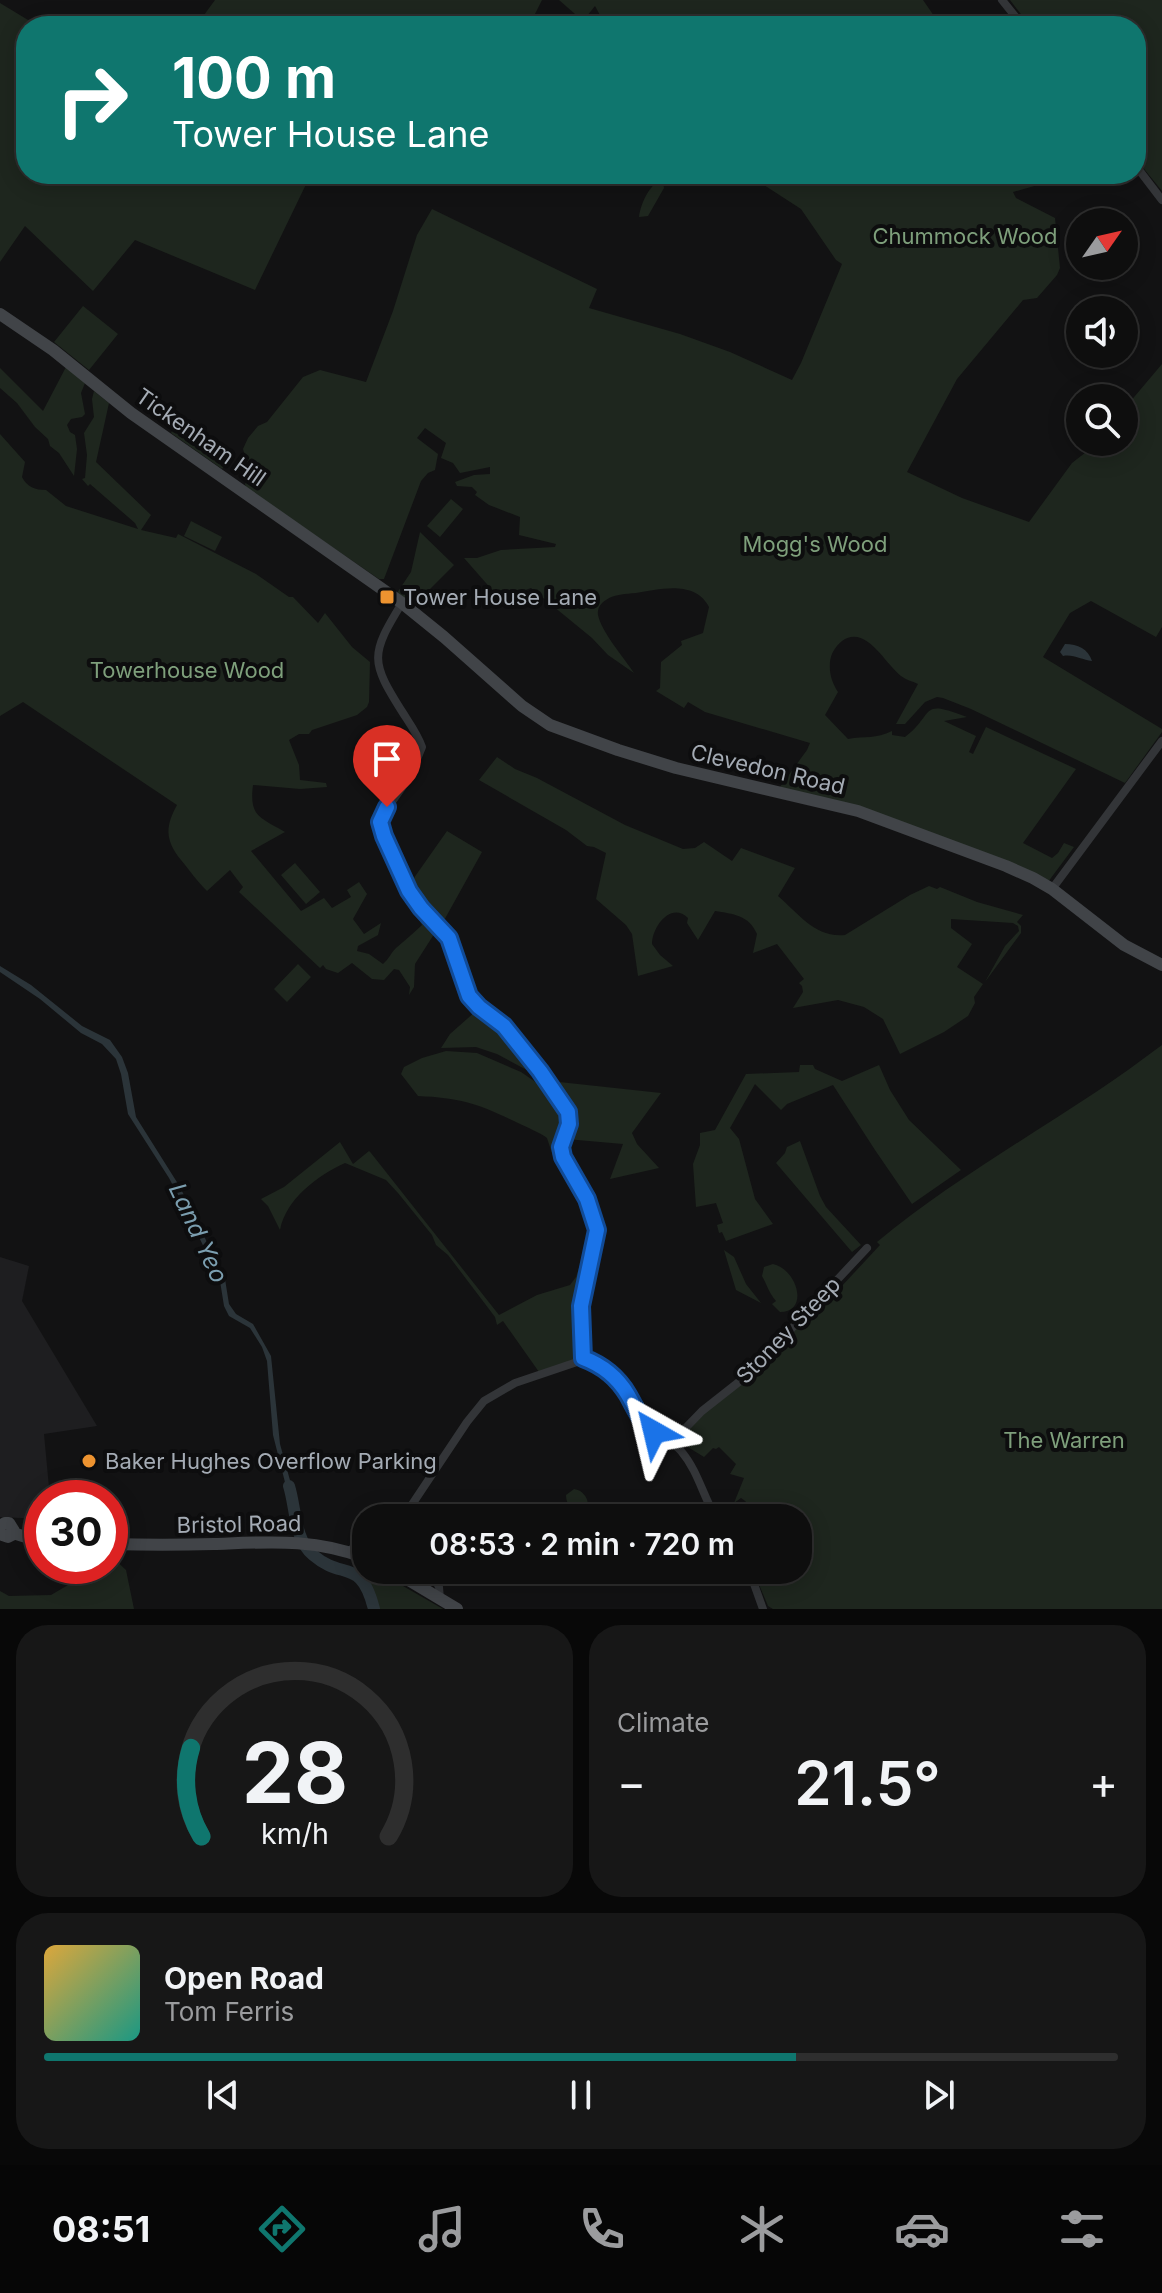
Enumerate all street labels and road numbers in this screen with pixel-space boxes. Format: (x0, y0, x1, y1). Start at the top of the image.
street label: Tickenham Hill (131, 383, 271, 491)
street label: Clevedon Road (688, 739, 848, 799)
street label: Stoney Steep (731, 1271, 845, 1389)
street label: Bristol Road (176, 1510, 302, 1538)

